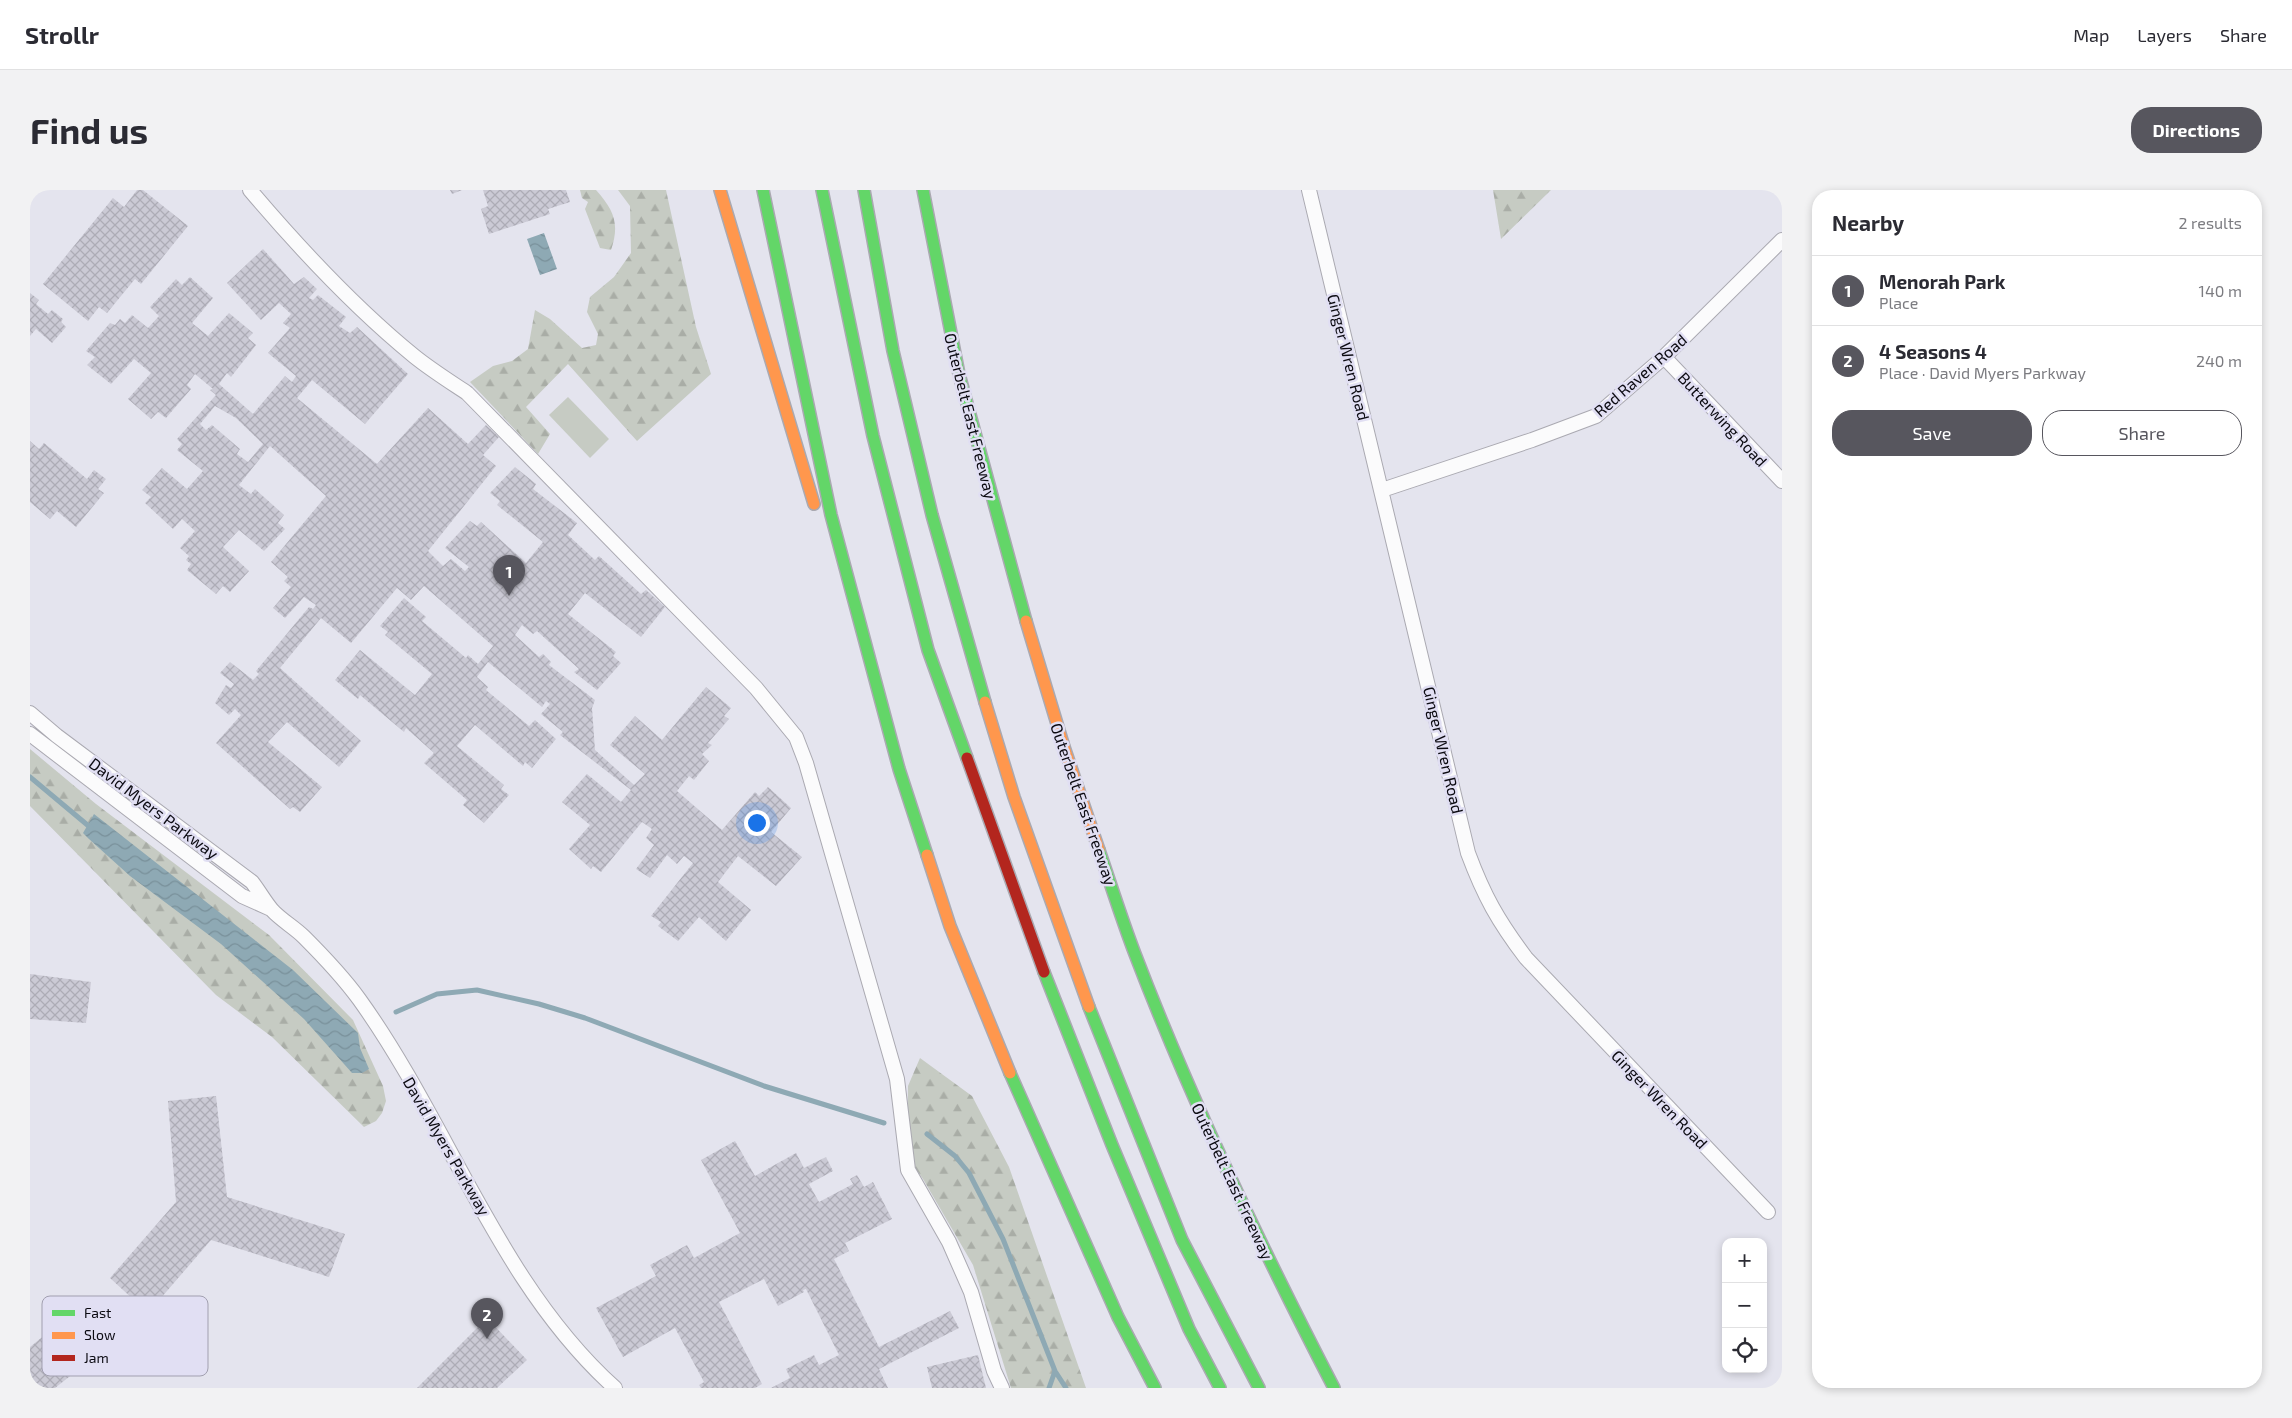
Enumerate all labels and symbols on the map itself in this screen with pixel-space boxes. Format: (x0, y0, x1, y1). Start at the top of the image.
street label: Ginger Wren Road (1324, 292, 1374, 422)
street label: Red Raven Road (1590, 330, 1690, 420)
street label: Outerbelt East Freeway (941, 331, 1001, 502)
street label: Butterwing Road (1674, 368, 1772, 470)
pin: 1 (493, 555, 525, 596)
street label: Ginger Wren Road (1420, 685, 1468, 815)
street label: Outerbelt East Freeway (1047, 720, 1121, 888)
street label: David Myers Parkway (86, 753, 223, 863)
your location (744, 810, 770, 836)
street label: Ginger Wren Road (1608, 1046, 1712, 1152)
street label: David Myers Parkway (400, 1073, 495, 1219)
street label: Outerbelt East Freeway (1188, 1100, 1278, 1263)
legend (42, 1296, 208, 1376)
pin: 2 (471, 1298, 503, 1339)
text: Fast (84, 1304, 111, 1321)
text: Slow (84, 1326, 116, 1343)
text: Jam (84, 1349, 109, 1366)

